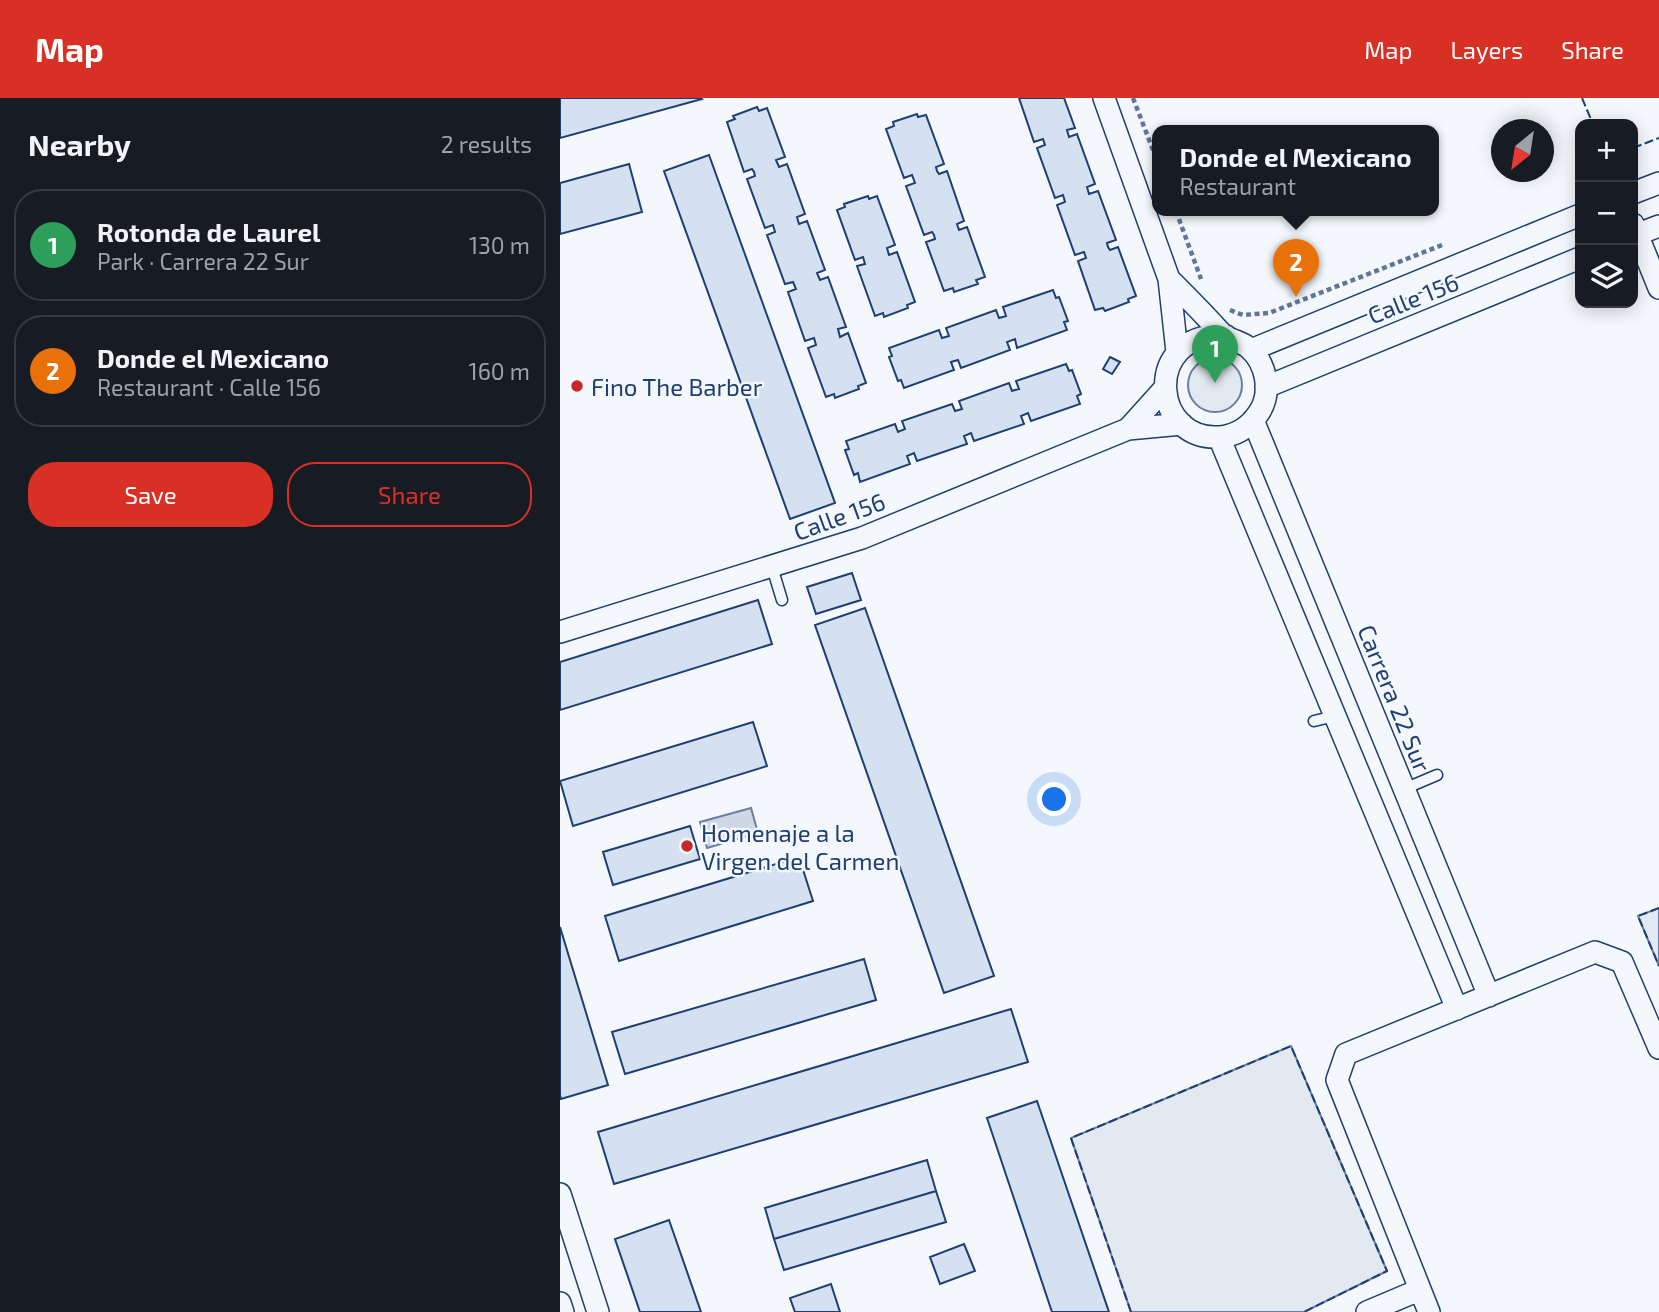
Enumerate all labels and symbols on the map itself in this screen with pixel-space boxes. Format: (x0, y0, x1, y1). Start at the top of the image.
north arrow (1491, 119, 1554, 182)
pin: 2 (1273, 239, 1319, 297)
street label: Calle 156 (1363, 267, 1463, 329)
pin: 1 (1192, 325, 1238, 383)
place label: Fino The Barber (591, 372, 763, 401)
marker: Fino The Barber (569, 378, 585, 394)
street label: Calle 156 (789, 486, 889, 546)
street label: Carrera 22 Sur (1352, 620, 1438, 776)
your location (1037, 782, 1071, 816)
place label: Homenaje a la Virgen del Carmen (701, 818, 899, 875)
marker: Homenaje a la Virgen del Carmen (679, 838, 695, 854)

